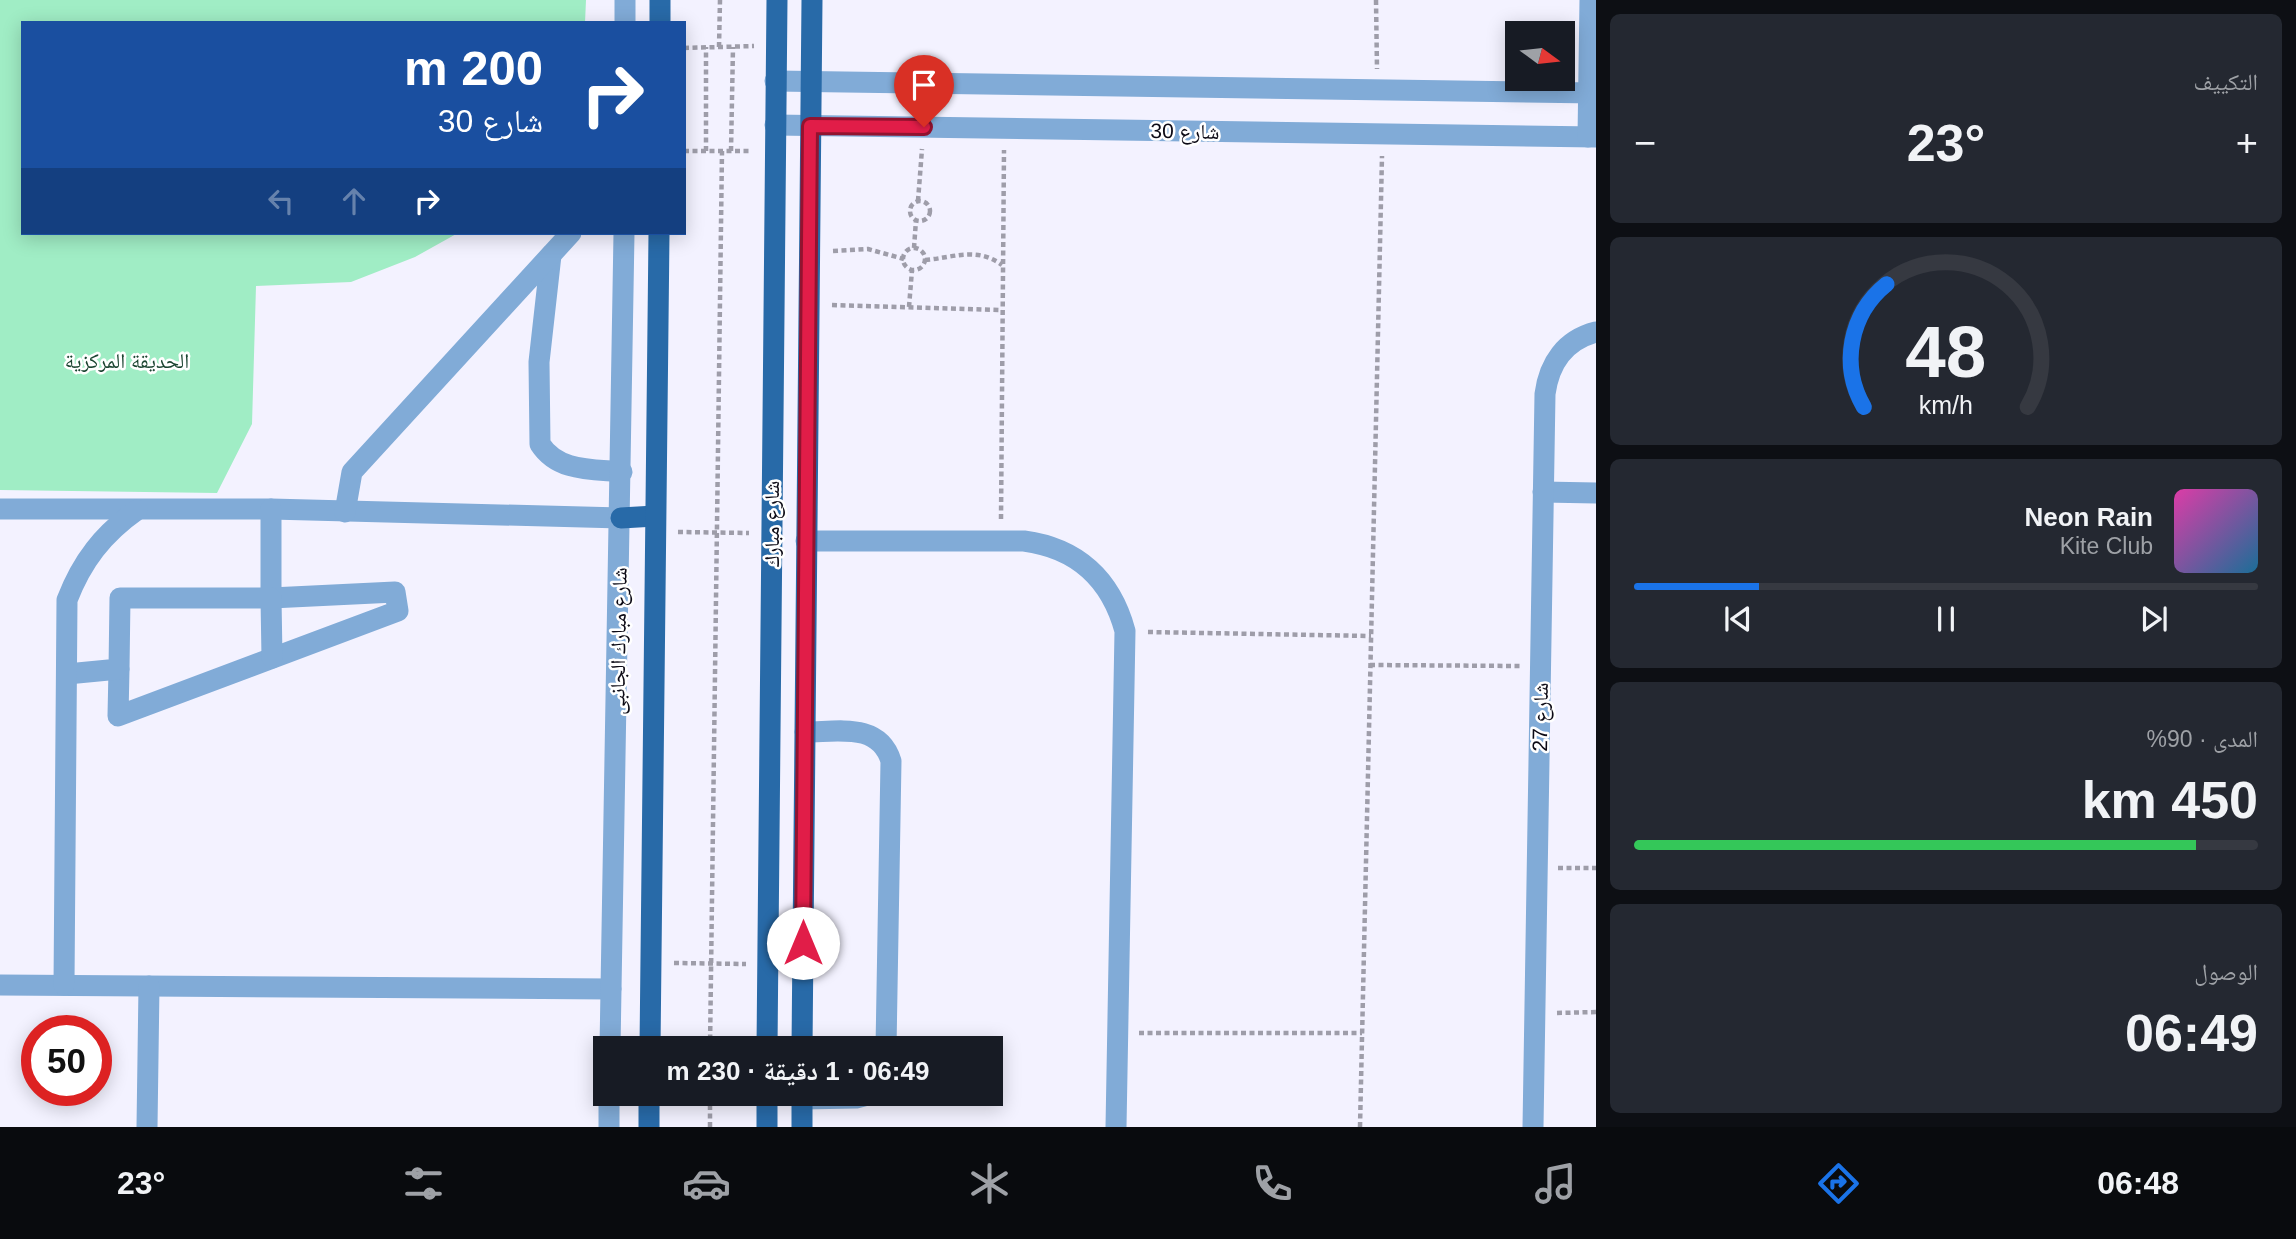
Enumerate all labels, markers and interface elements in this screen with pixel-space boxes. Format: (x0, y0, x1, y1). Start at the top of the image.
north arrow (1505, 21, 1575, 91)
map controls (1505, 21, 1575, 91)
text: 200 m (404, 41, 543, 95)
icon: right (567, 49, 658, 140)
pin (894, 55, 954, 127)
icon: arrive (905, 66, 943, 104)
text: التكييف (2193, 69, 2258, 95)
text: شارع 30 (438, 103, 543, 139)
text: 23° (1907, 114, 1985, 172)
street label: شارع 30 (1150, 119, 1220, 145)
text: − (1634, 122, 1656, 164)
text: + (2236, 122, 2258, 164)
icon: left (262, 182, 300, 220)
icon: ahead (335, 182, 373, 220)
icon: right (408, 182, 446, 220)
text: 48 (1906, 311, 1986, 392)
park label: الحديقة المركزية (65, 349, 189, 372)
text: km/h (1919, 391, 1973, 419)
street label: شارع مبارك (760, 481, 785, 567)
text: Neon Rain (2024, 502, 2153, 532)
text: Kite Club (2060, 533, 2153, 559)
street label: شارع مبارك الجانبى (605, 567, 633, 715)
icon: previous (1719, 600, 1757, 638)
icon: pause (1927, 600, 1965, 638)
icon: next (2135, 600, 2173, 638)
street label: شارع 27 (1528, 682, 1554, 752)
text: المدى · 90% (2147, 726, 2258, 752)
text: 450 km (2082, 771, 2258, 829)
position arrow (766, 906, 840, 980)
text: الوصول (2194, 959, 2258, 985)
text: 06:49 (2125, 1004, 2258, 1062)
speed limit sign: 50 (21, 1015, 112, 1106)
text: 06:49 · 1 دقيقة · 230 m (667, 1056, 929, 1086)
icon: filters (399, 1159, 448, 1208)
icon: car (682, 1159, 731, 1208)
icon: climate (965, 1159, 1014, 1208)
icon: phone (1248, 1159, 1297, 1208)
icon: music (1531, 1159, 1580, 1208)
icon: directions (1814, 1159, 1863, 1208)
text: 23° (117, 1165, 165, 1201)
text: 06:48 (2097, 1165, 2179, 1201)

